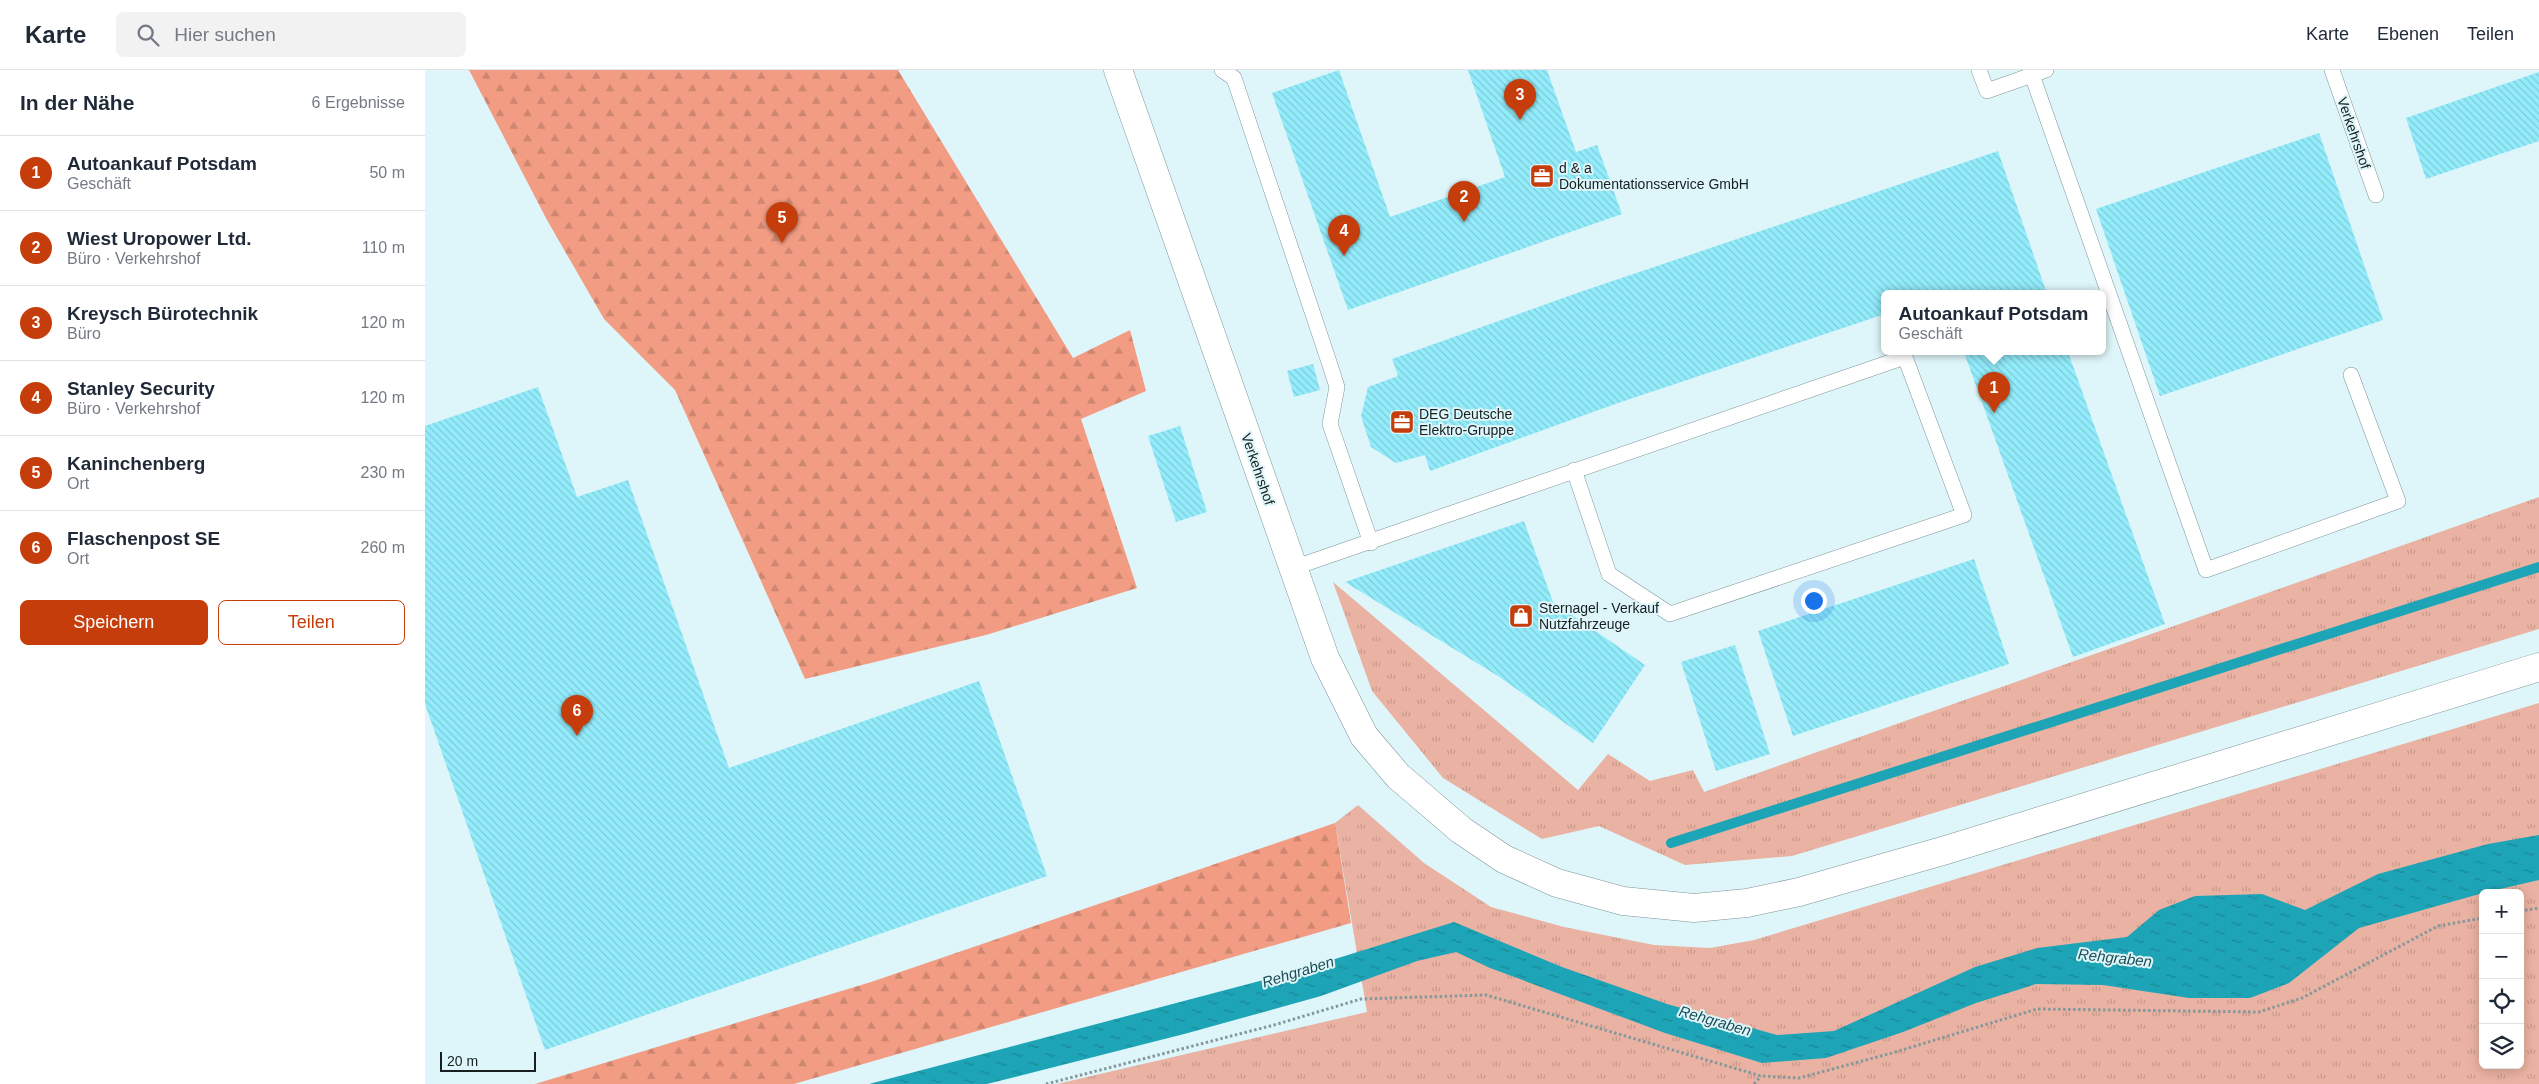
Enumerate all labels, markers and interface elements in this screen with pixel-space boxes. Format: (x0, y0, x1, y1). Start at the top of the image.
search box (116, 12, 466, 57)
text: Karte (25, 21, 86, 48)
icon: search (134, 21, 162, 49)
text: Hier suchen (174, 24, 276, 45)
text: Karte (2306, 24, 2349, 44)
text: Ebenen (2377, 24, 2439, 44)
text: Teilen (2467, 24, 2514, 44)
pin: 3 (1504, 79, 1536, 120)
text: In der Nähe (20, 91, 134, 114)
text: 6 Ergebnisse (312, 94, 405, 111)
street label: Verkehrshof (2334, 95, 2374, 171)
text: Autoankauf Potsdam (67, 153, 257, 174)
place label: d & a Dokumentationsservice GmbH (1559, 160, 1749, 192)
office icon: d & a Dokumentationsservice GmbH (1529, 163, 1555, 189)
text: 1 (32, 164, 40, 181)
text: 50 m (369, 164, 405, 181)
text: Geschäft (67, 175, 131, 192)
pin: 2 (1448, 181, 1480, 222)
pin: 5 (766, 202, 798, 243)
pin: 4 (1328, 215, 1360, 256)
text: Wiest Uropower Ltd. (67, 228, 252, 249)
text: 2 (32, 239, 40, 256)
text: 110 m (362, 239, 405, 256)
text: Büro · Verkehrshof (67, 250, 200, 267)
popup (1881, 290, 2106, 355)
text: Kreysch Bürotechnik (67, 303, 258, 324)
text: Autoankauf Potsdam (1898, 303, 2089, 324)
text: 3 (32, 314, 40, 331)
text: 120 m (361, 314, 405, 331)
text: Büro (67, 325, 101, 342)
text: Geschäft (1898, 325, 1963, 342)
pin: 1 (1978, 372, 2010, 413)
text: Stanley Security (67, 378, 215, 399)
text: 4 (32, 389, 40, 406)
text: 120 m (361, 389, 405, 406)
text: Büro · Verkehrshof (67, 400, 200, 417)
place label: DEG Deutsche Elektro-Gruppe (1419, 406, 1514, 438)
office icon: DEG Deutsche Elektro-Gruppe (1389, 409, 1415, 435)
street label: Verkehrshof (1238, 431, 1278, 507)
text: Kaninchenberg (67, 453, 205, 474)
text: 5 (32, 464, 40, 481)
text: 230 m (361, 464, 405, 481)
text: Ort (67, 475, 89, 492)
text: Flaschenpost SE (67, 528, 220, 549)
text: 6 (32, 539, 40, 556)
text: 260 m (361, 539, 405, 556)
text: Ort (67, 550, 89, 567)
your location (1801, 588, 1827, 614)
button: Speichern (20, 600, 208, 645)
button: Teilen (218, 600, 405, 645)
place label: Sternagel - Verkauf Nutzfahrzeuge (1539, 600, 1659, 632)
shop icon: Sternagel - Verkauf Nutzfahrzeuge (1508, 603, 1534, 629)
pin: 6 (561, 695, 593, 736)
map controls (2479, 889, 2524, 1069)
button: + (2479, 889, 2524, 934)
button: − (2479, 934, 2524, 979)
water label: Rehgraben (2077, 945, 2153, 970)
water label: Rehgraben (1260, 953, 1336, 991)
button: locate (2479, 979, 2524, 1024)
water label: Rehgraben (1677, 1002, 1753, 1039)
button: layers (2479, 1024, 2524, 1069)
scale bar (440, 1049, 536, 1072)
text: 20 m (447, 1053, 478, 1069)

